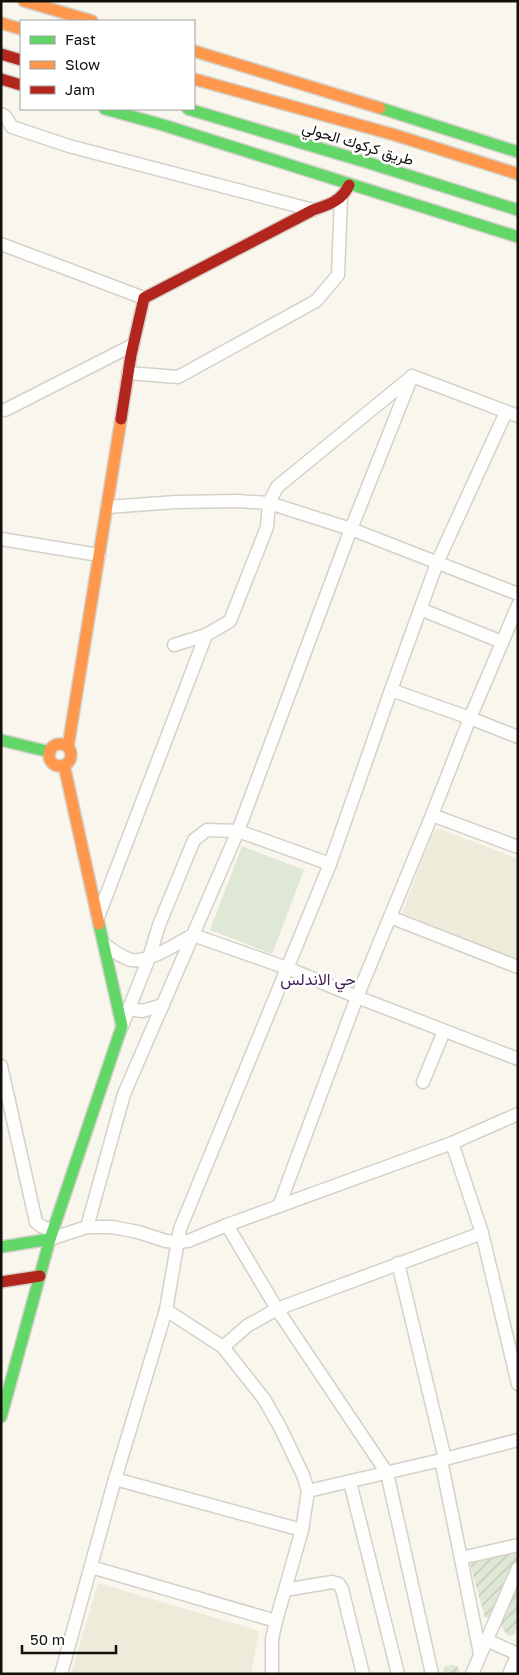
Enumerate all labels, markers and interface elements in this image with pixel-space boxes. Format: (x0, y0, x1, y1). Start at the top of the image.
legend (20, 20, 195, 110)
text: Fast (65, 30, 96, 48)
text: Slow (65, 55, 100, 73)
text: Jam (65, 80, 95, 98)
street label: طريق كركوك الحولي (299, 118, 416, 173)
district label: حي الاندلس (280, 969, 356, 993)
scale bar (22, 1622, 116, 1654)
text: 50 m (30, 1630, 65, 1648)

